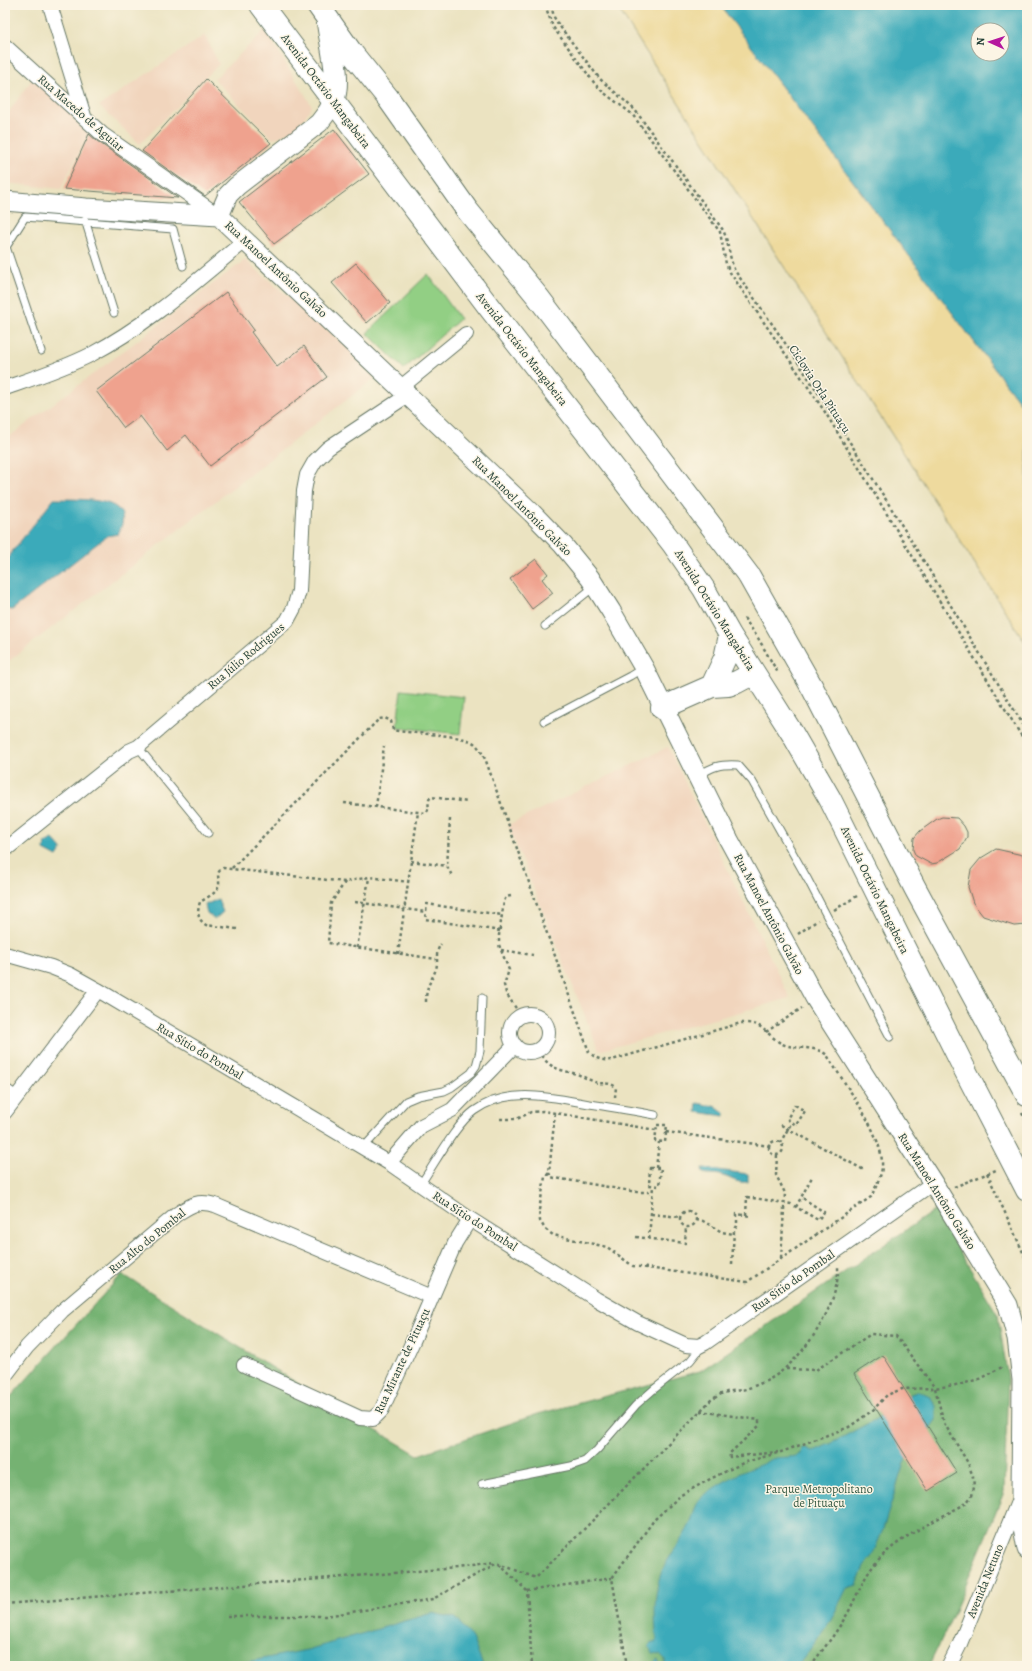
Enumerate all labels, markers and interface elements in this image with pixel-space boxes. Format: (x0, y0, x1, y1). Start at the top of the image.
north arrow (970, 22, 1010, 62)
street label: Avenida Octávio Mangabeira (277, 29, 375, 152)
text: N (973, 37, 988, 46)
street label: Rua Macedo de Aguiar (34, 71, 128, 155)
street label: Rua Manoel Antônio Galvão (221, 217, 331, 321)
street label: Avenida Octávio Mangabeira (472, 288, 572, 409)
street label: Ciclovia Orla Pituaçu (785, 342, 855, 437)
street label: Rua Manoel Antônio Galvão (469, 453, 575, 559)
street label: Avenida Octávio Mangabeira (671, 546, 759, 674)
street label: Rua Júlio Rodrigues (204, 619, 288, 693)
street label: Avenida Octávio Mangabeira (837, 823, 913, 957)
street label: Rua Manoel Antônio Galvão (730, 851, 808, 977)
street label: Rua Sítio do Pombal (154, 1019, 246, 1083)
street label: Rua Manoel Antônio Galvão (894, 1130, 980, 1253)
street label: Rua Sítio do Pombal (429, 1188, 521, 1254)
street label: Rua Alto do Pombal (105, 1205, 189, 1277)
street label: Rua Sítio do Pombal (748, 1246, 838, 1316)
street label: Rua Mirante de Pituaçu (370, 1305, 434, 1416)
park label: Parque Metropolitano de Pituaçu (765, 1481, 873, 1511)
street label: Avenida Netuno (963, 1542, 1007, 1621)

